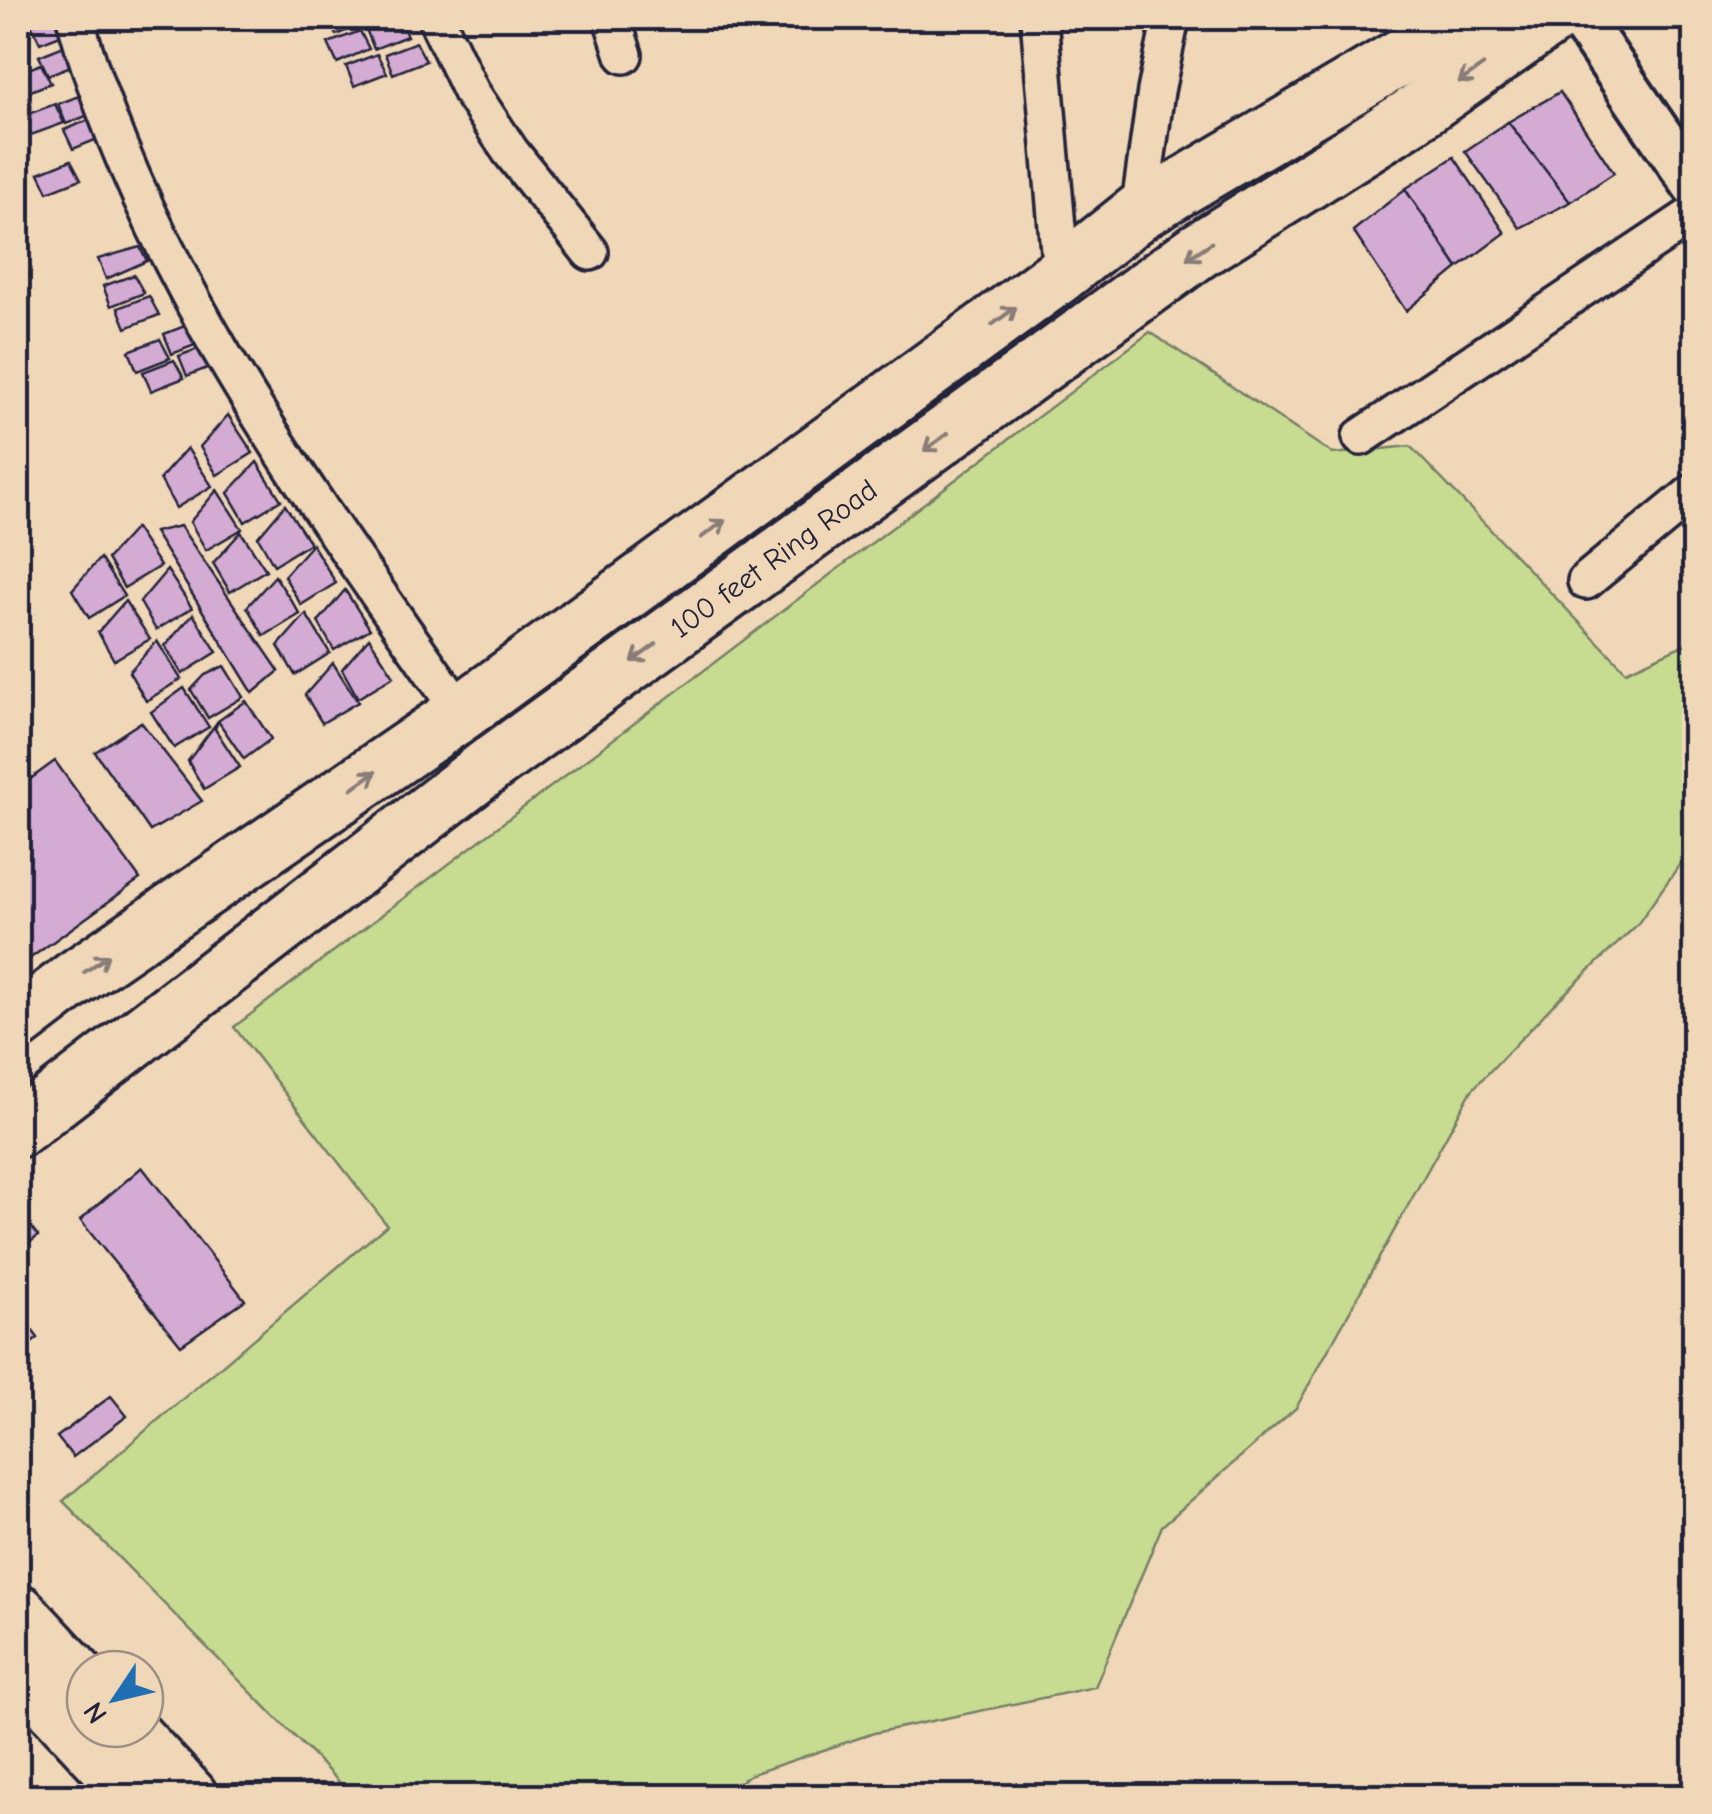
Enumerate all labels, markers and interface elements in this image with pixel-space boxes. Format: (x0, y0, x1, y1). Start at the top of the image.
one-way arrow (1458, 63, 1485, 84)
one-way arrow (1185, 240, 1213, 261)
one-way arrow (989, 306, 1017, 327)
one-way arrow (922, 431, 950, 452)
street label: 100 feet Ring Road (664, 472, 884, 646)
one-way arrow (699, 518, 726, 539)
one-way arrow (631, 642, 658, 663)
one-way arrow (349, 770, 377, 791)
one-way arrow (82, 954, 110, 975)
north arrow (65, 1649, 165, 1749)
text: N (77, 1696, 114, 1729)

